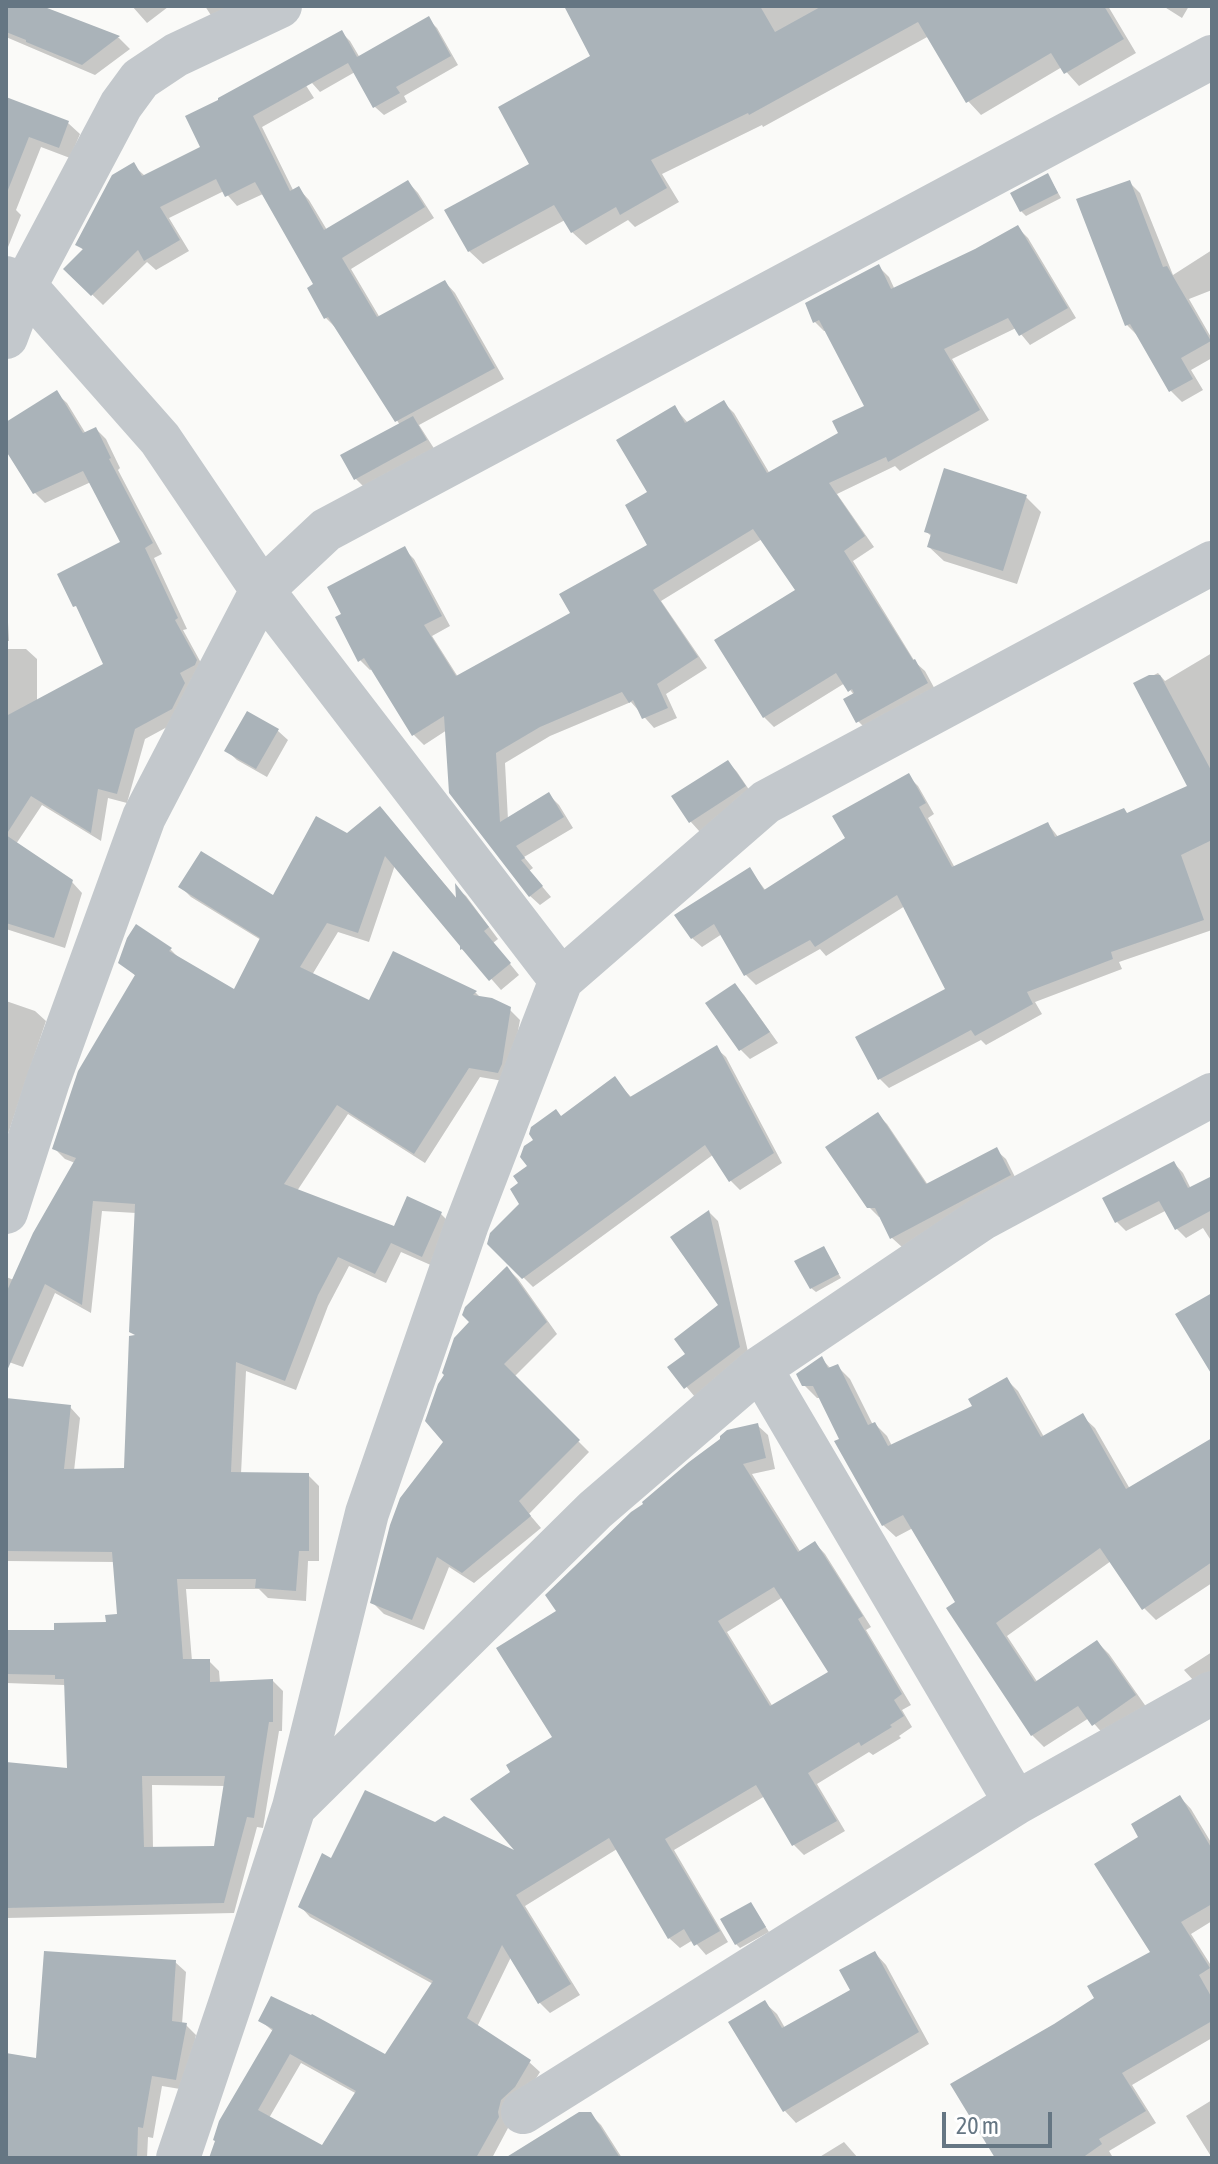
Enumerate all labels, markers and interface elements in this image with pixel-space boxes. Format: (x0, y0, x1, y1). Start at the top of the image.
scale bar (946, 2096, 1056, 2146)
text: 20 m (956, 2112, 999, 2139)

